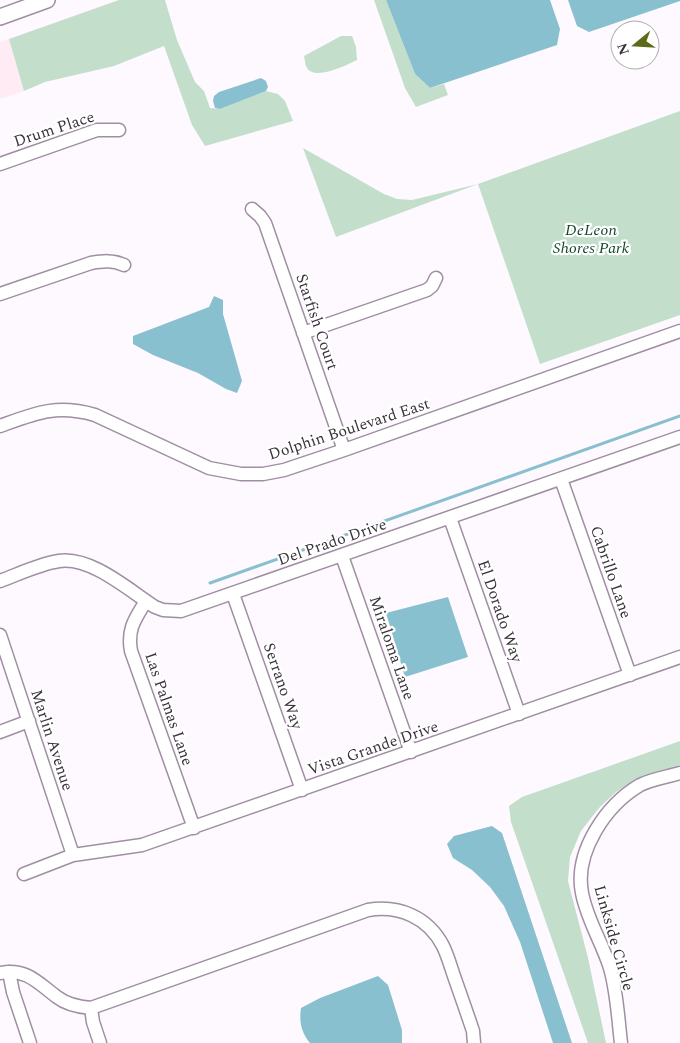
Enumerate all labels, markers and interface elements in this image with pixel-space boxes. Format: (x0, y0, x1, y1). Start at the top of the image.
north arrow (610, 20, 660, 70)
text: N (611, 40, 635, 58)
street label: Drum Place (11, 105, 97, 153)
park label: DeLeon Shores Park (553, 218, 630, 260)
street label: Starfish Court (289, 271, 345, 374)
street label: Dolphin Boulevard East (265, 391, 433, 466)
street label: Del Prado Drive (274, 512, 390, 572)
street label: Cabrillo Lane (584, 522, 638, 622)
street label: El Dorado Way (471, 557, 529, 667)
street label: Miraloma Lane (363, 593, 421, 703)
street label: Serrano Way (257, 640, 309, 734)
street label: Las Palmas Lane (138, 649, 200, 769)
street label: Marlin Avenue (24, 686, 80, 794)
street label: Vista Grande Drive (304, 714, 442, 782)
street label: Linkside Circle (587, 882, 641, 994)

